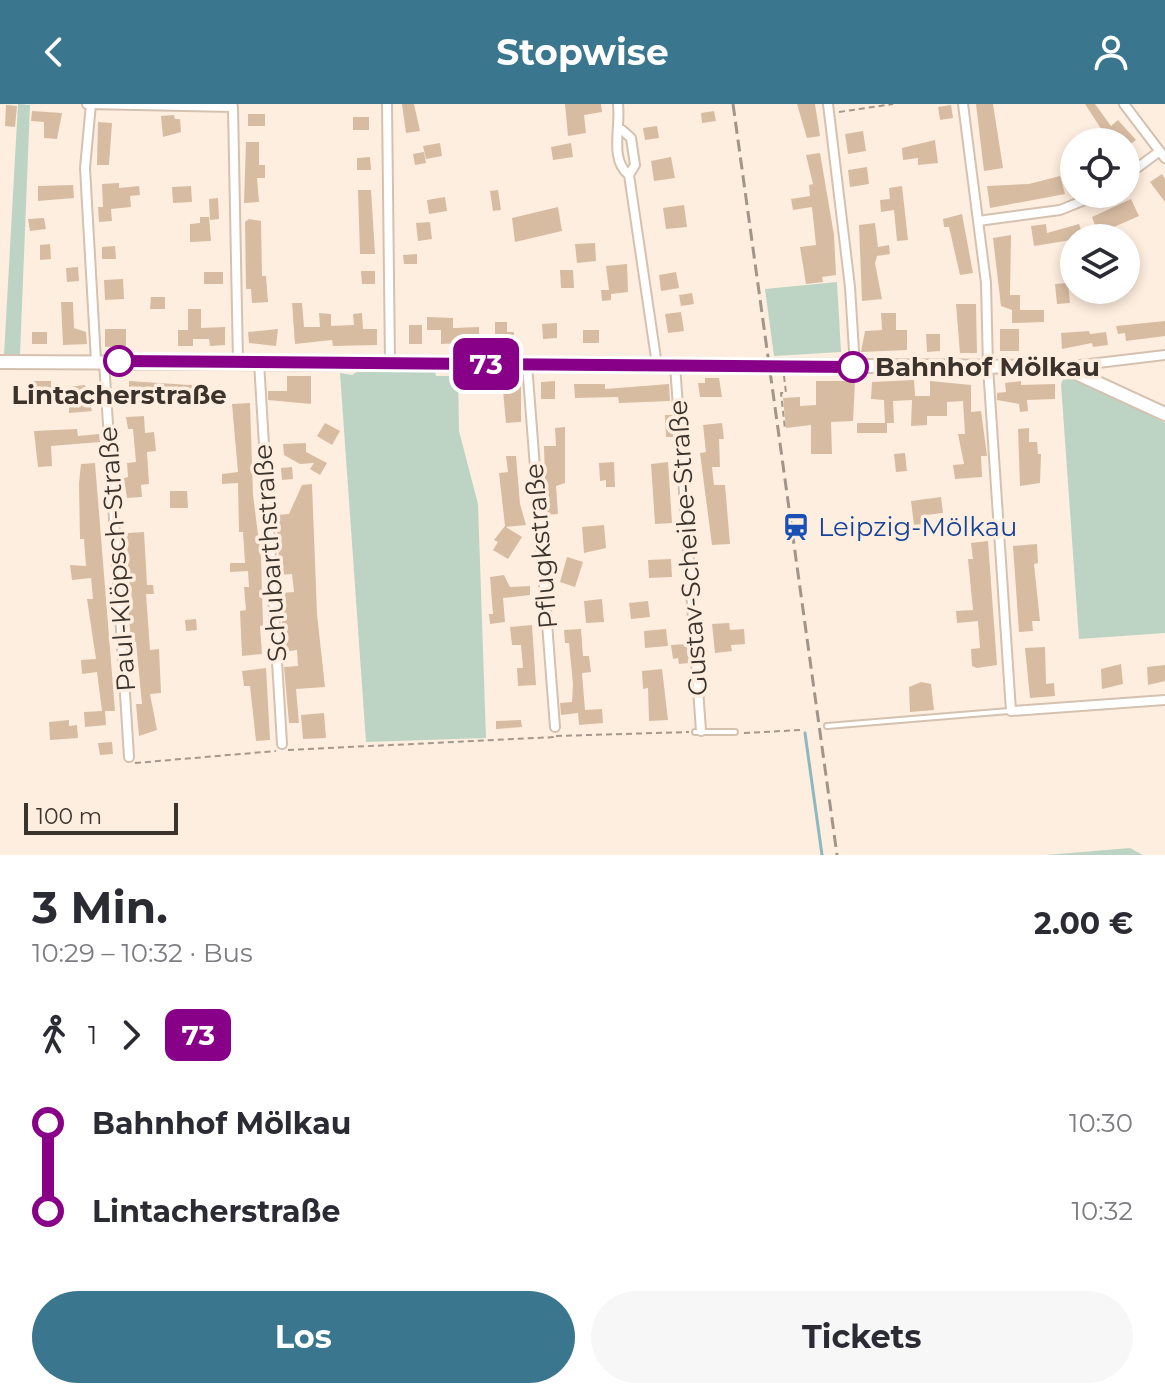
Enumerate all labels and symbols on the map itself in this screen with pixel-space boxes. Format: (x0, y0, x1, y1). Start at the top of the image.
line badge: 73 (450, 338, 522, 390)
marker: Lintacherstraße (104, 346, 134, 376)
place label: Bahnhof Mölkau (875, 351, 1100, 383)
marker: Bahnhof Mölkau (838, 352, 868, 382)
place label: Lintacherstraße (11, 379, 227, 411)
street label: Gustav-Scheibe-Straße (662, 399, 714, 697)
street label: Paul-Klöpsch-Straße (92, 425, 142, 693)
street label: Schubarthstraße (246, 443, 294, 663)
street label: Pflugkstraße (518, 462, 564, 630)
place label: Leipzig-Mölkau (818, 511, 1017, 543)
station icon: Leipzig-Mölkau (781, 512, 811, 542)
scale bar (24, 799, 178, 835)

